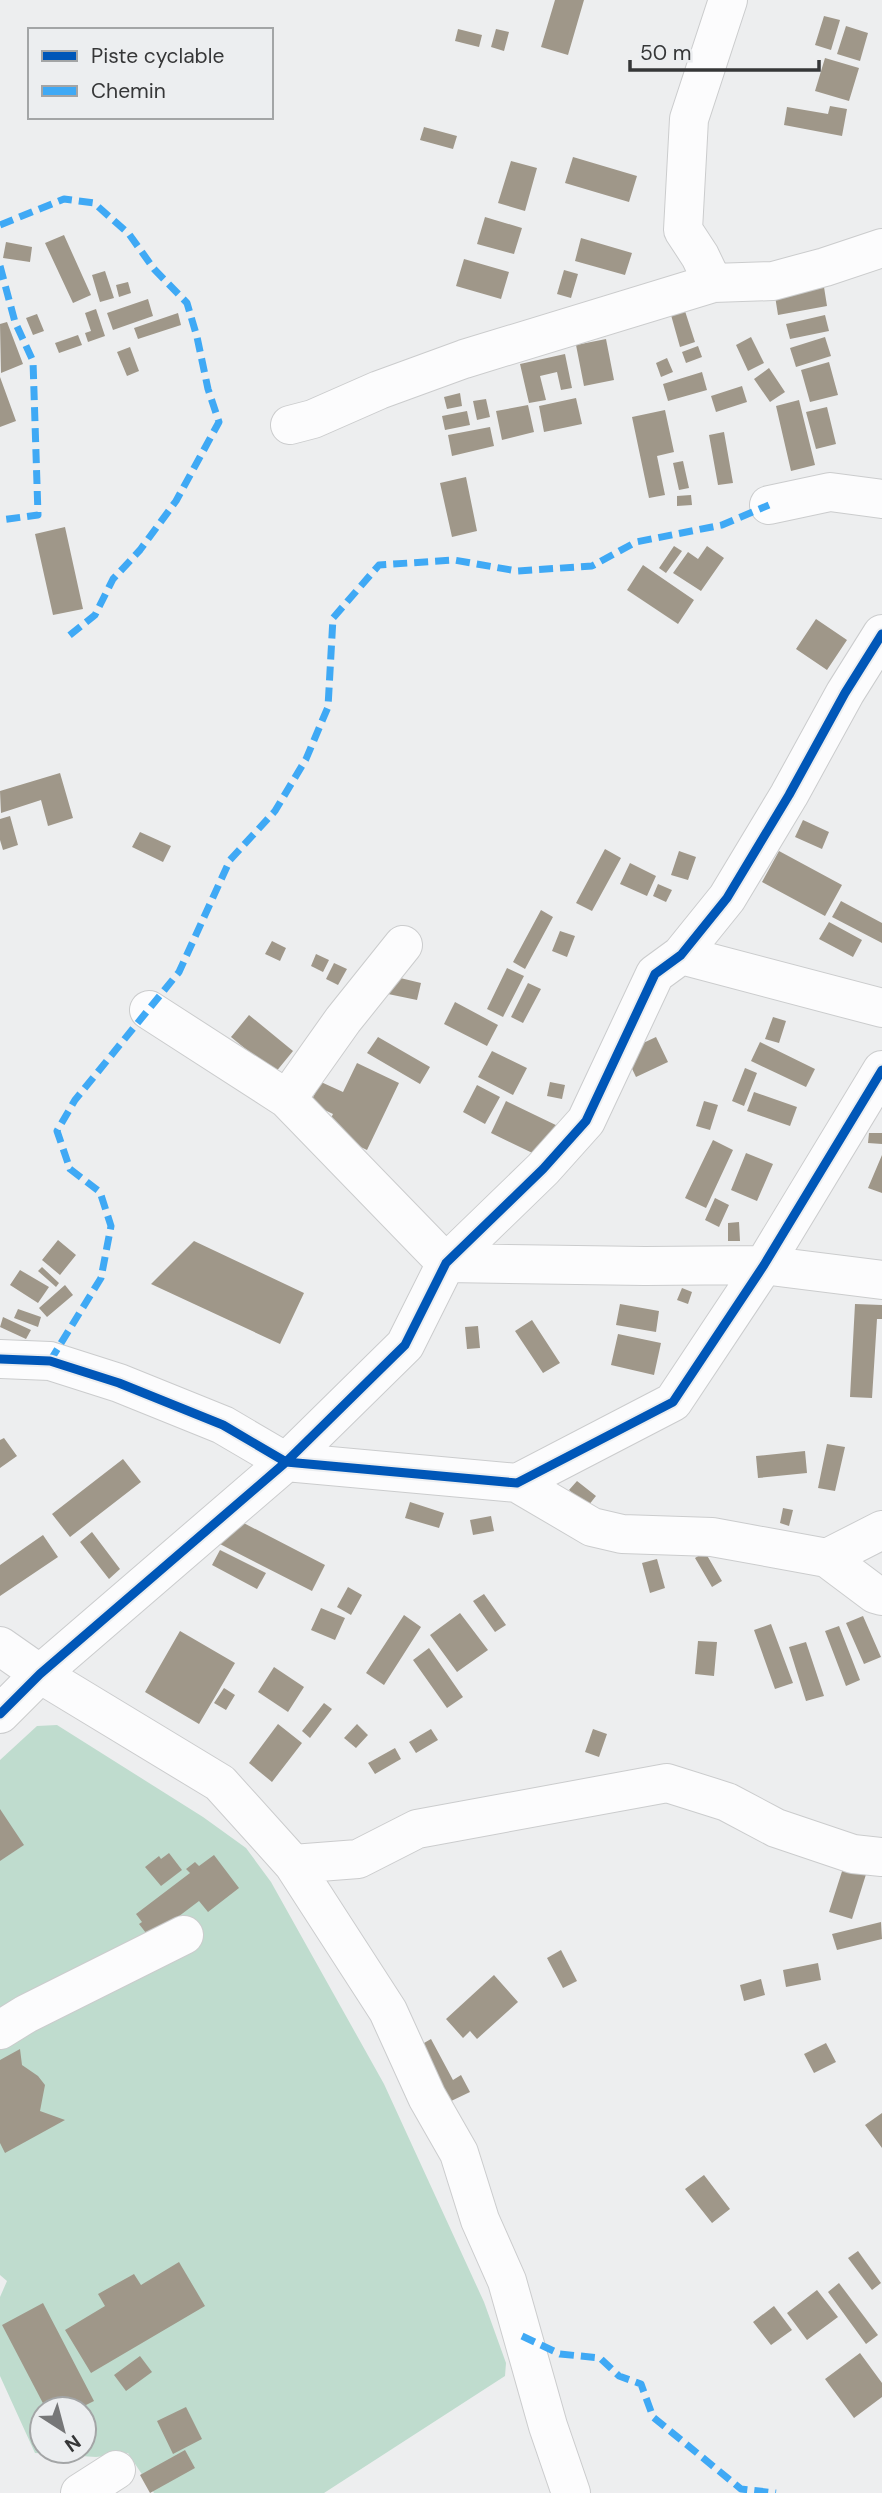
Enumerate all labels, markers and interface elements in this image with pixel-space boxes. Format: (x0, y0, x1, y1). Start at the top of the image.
legend (28, 28, 273, 119)
scale bar (630, 28, 819, 72)
text: 50 m (640, 39, 691, 67)
text: Piste cyclable (91, 42, 224, 70)
text: Chemin (91, 77, 166, 105)
north arrow (28, 2395, 98, 2465)
text: N (60, 2429, 86, 2458)

